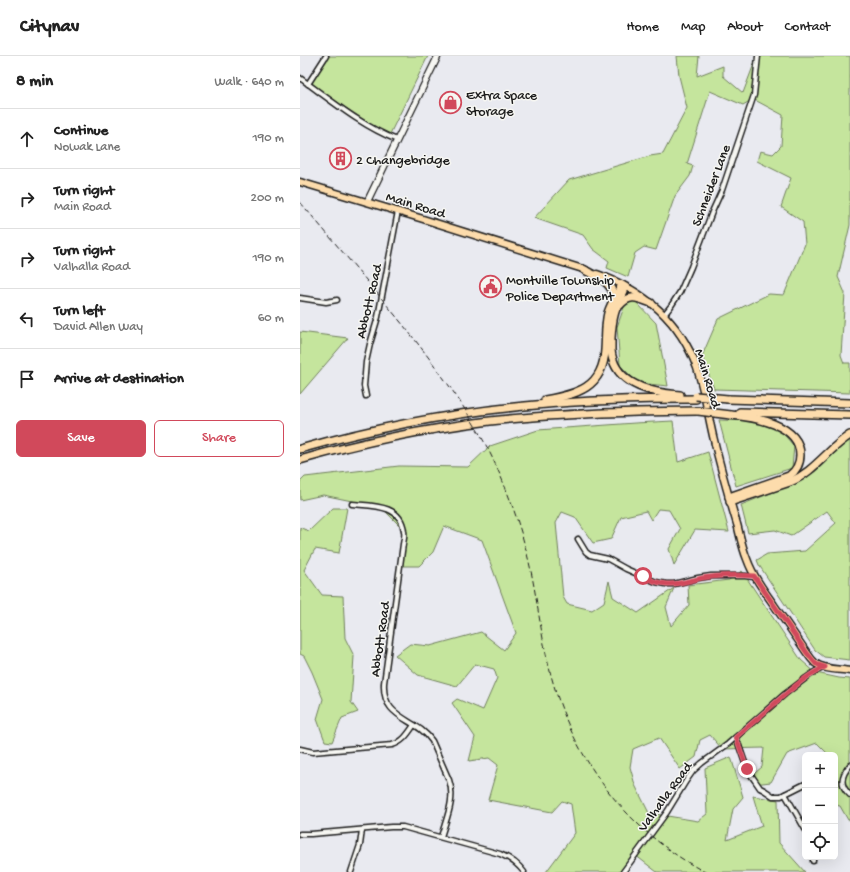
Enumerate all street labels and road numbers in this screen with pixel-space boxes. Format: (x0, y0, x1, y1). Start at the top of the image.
street label: Schneider Lane (689, 142, 736, 229)
street label: Main Road (384, 189, 449, 224)
street label: Abbott Road (354, 261, 388, 340)
street label: Main Road (690, 347, 724, 412)
street label: Abbott Road (368, 599, 395, 678)
street label: Valhalla Road (635, 758, 698, 836)

